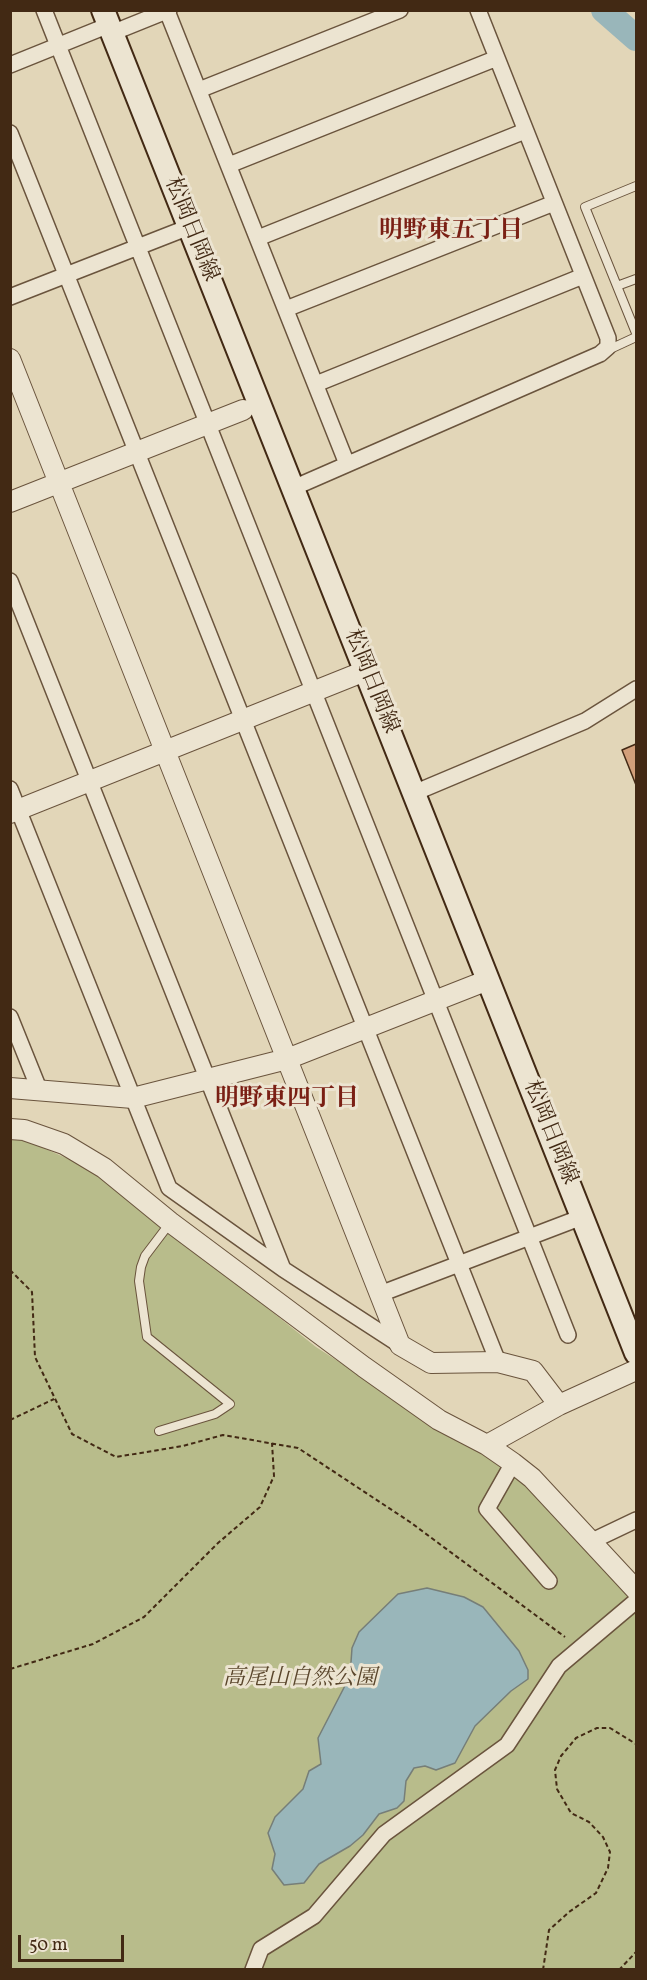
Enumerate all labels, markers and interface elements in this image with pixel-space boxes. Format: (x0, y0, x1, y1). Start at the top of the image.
street label: 松岡日岡線 (157, 174, 223, 286)
district label: 明野東五丁目 (379, 219, 523, 247)
street label: 松岡日岡線 (337, 626, 403, 738)
street label: 松岡日岡線 (516, 1077, 582, 1189)
district label: 明野東四丁目 (215, 1087, 359, 1115)
park label: 高尾山自然公園 (223, 1667, 377, 1693)
scale bar (21, 1923, 128, 1961)
text: 50 m (29, 1933, 68, 1958)

